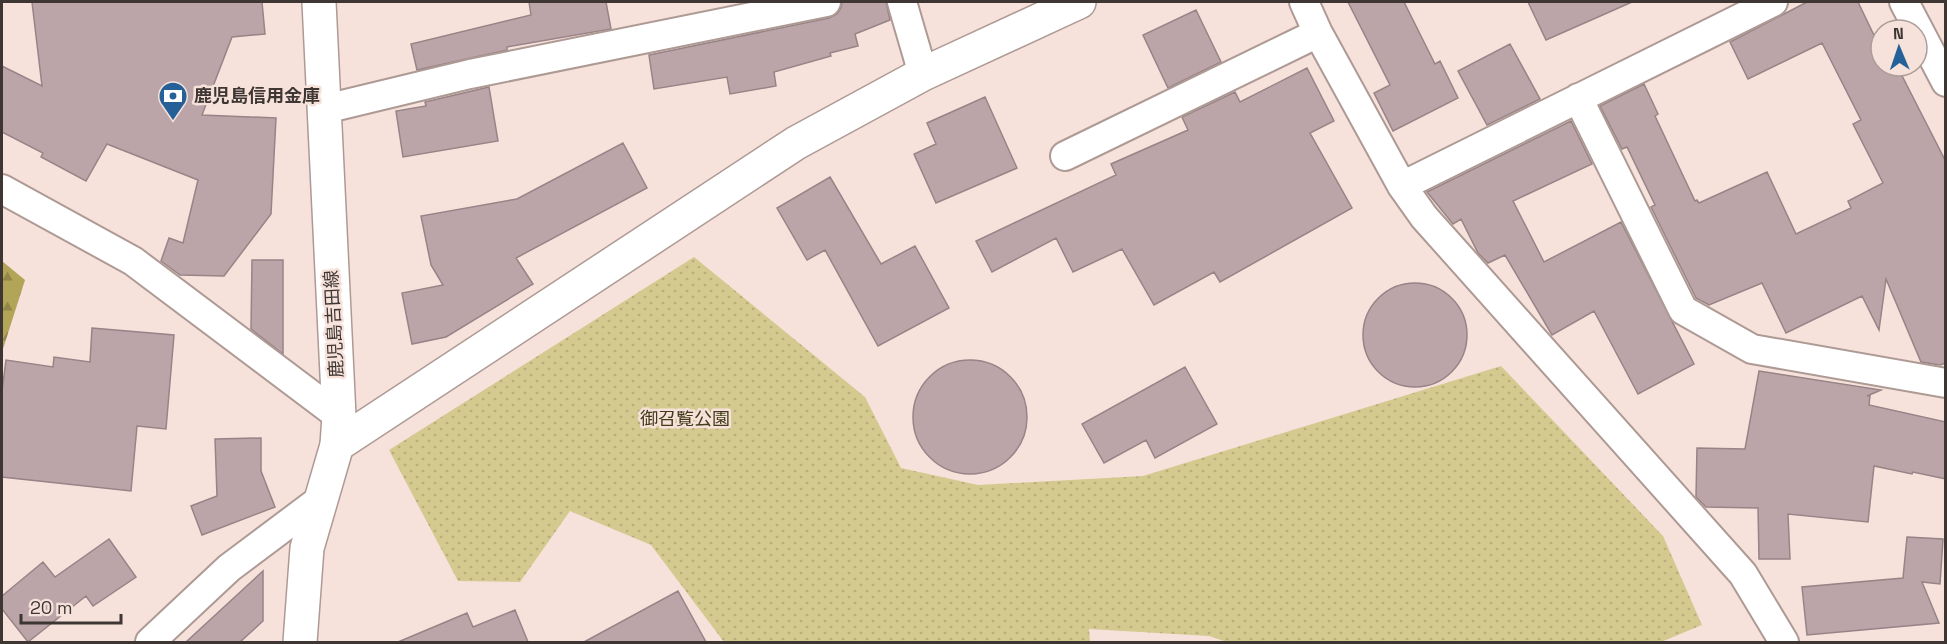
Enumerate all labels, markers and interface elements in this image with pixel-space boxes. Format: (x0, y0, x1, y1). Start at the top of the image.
north arrow (1869, 18, 1929, 78)
text: N (1893, 23, 1904, 44)
bank icon: 鹿児島信用金庫 (157, 80, 189, 122)
place label: 鹿児島信用金庫 (194, 84, 320, 107)
street label: 鹿児島吉田線 (319, 269, 348, 379)
park label: 御召覧公園 (640, 407, 730, 430)
scale bar (21, 587, 122, 625)
text: 20 m (30, 596, 73, 619)

